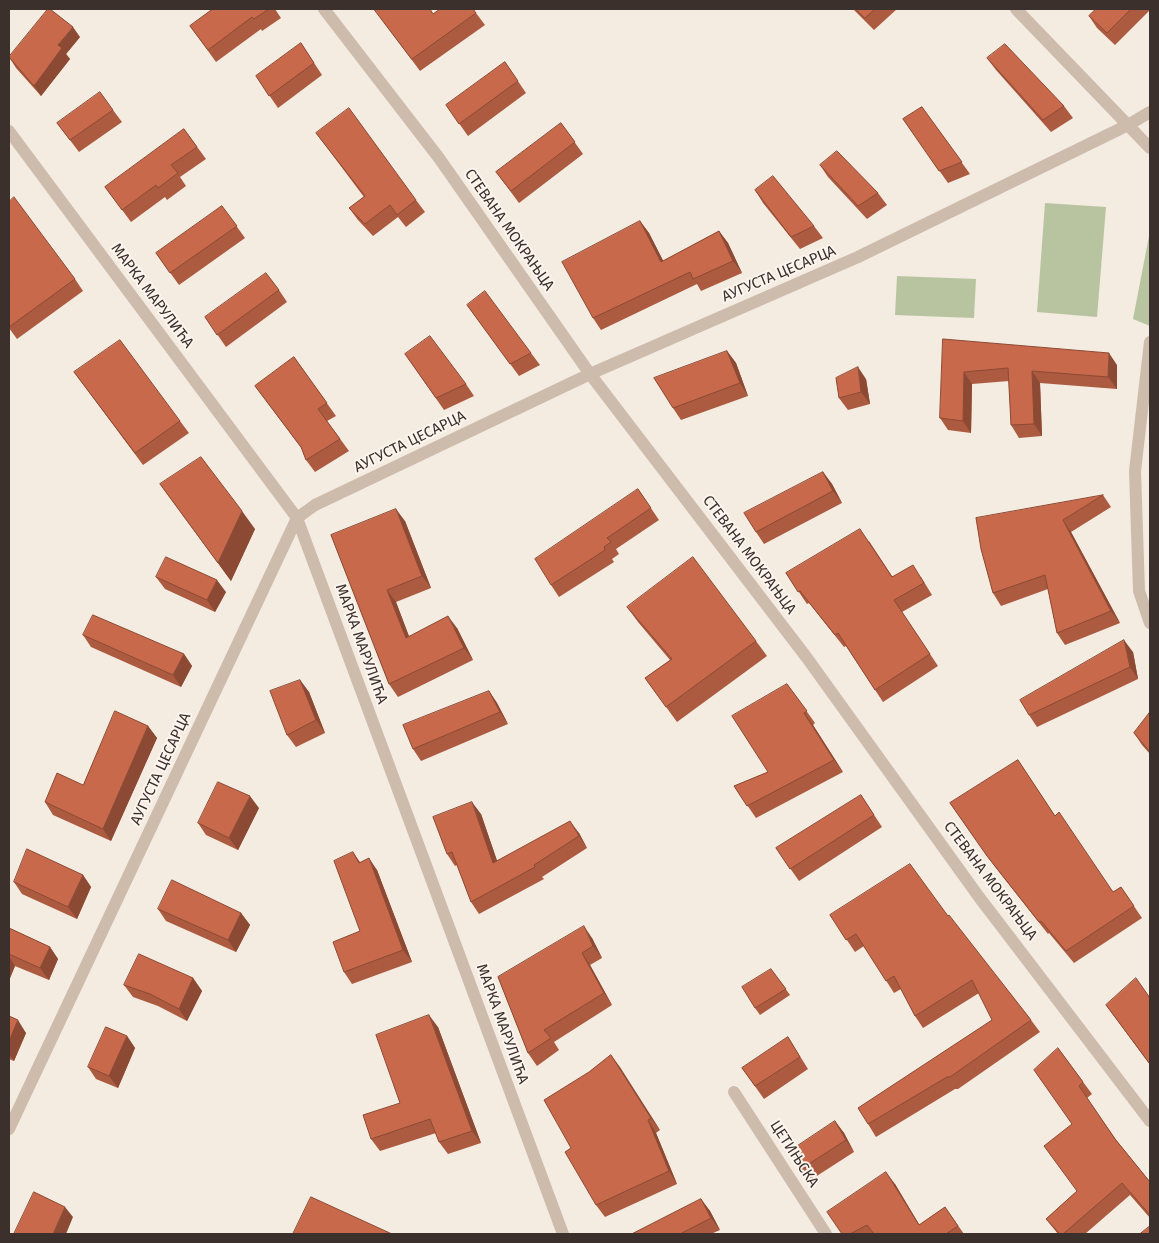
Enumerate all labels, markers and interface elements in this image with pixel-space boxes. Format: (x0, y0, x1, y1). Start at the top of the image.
street label: СТЕВАНА МОКРАЊЦА (460, 166, 558, 294)
street label: МАРКА МАРУЛИЋА (107, 240, 197, 352)
street label: АУГУСТА ЦЕСАРЦА (719, 242, 839, 306)
street label: АУГУСТА ЦЕСАРЦА (351, 407, 469, 477)
street label: СТЕВАНА МОКРАЊЦА (698, 492, 800, 618)
street label: МАРКА МАРУЛИЋА (331, 582, 391, 706)
street label: АУГУСТА ЦЕСАРЦА (127, 710, 195, 828)
street label: СТЕВАНА МОКРАЊЦА (939, 818, 1041, 944)
street label: МАРКА МАРУЛИЋА (472, 962, 532, 1086)
street label: ЦЕТИЊСКА (766, 1117, 822, 1191)

